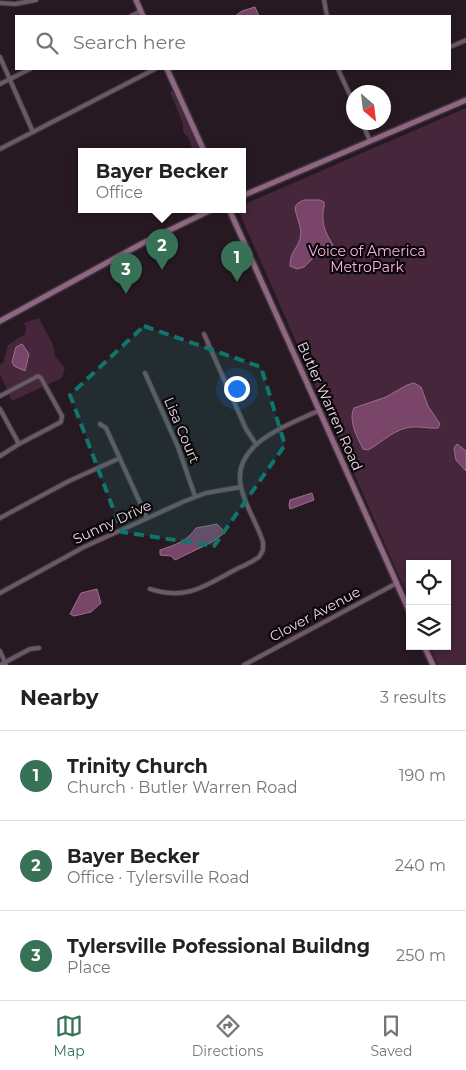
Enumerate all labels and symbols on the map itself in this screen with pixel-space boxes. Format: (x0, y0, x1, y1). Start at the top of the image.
north arrow (346, 85, 391, 130)
pin: 2 (146, 229, 178, 270)
pin: 1 (221, 241, 253, 282)
park label: Voice of America MetroPark (308, 242, 426, 276)
pin: 3 (110, 253, 142, 294)
street label: Butler Warren Road (293, 339, 367, 473)
your location (224, 376, 250, 402)
street label: Lisa Court (160, 394, 204, 466)
street label: Sunny Drive (70, 496, 154, 548)
street label: Clover Avenue (267, 583, 363, 645)

